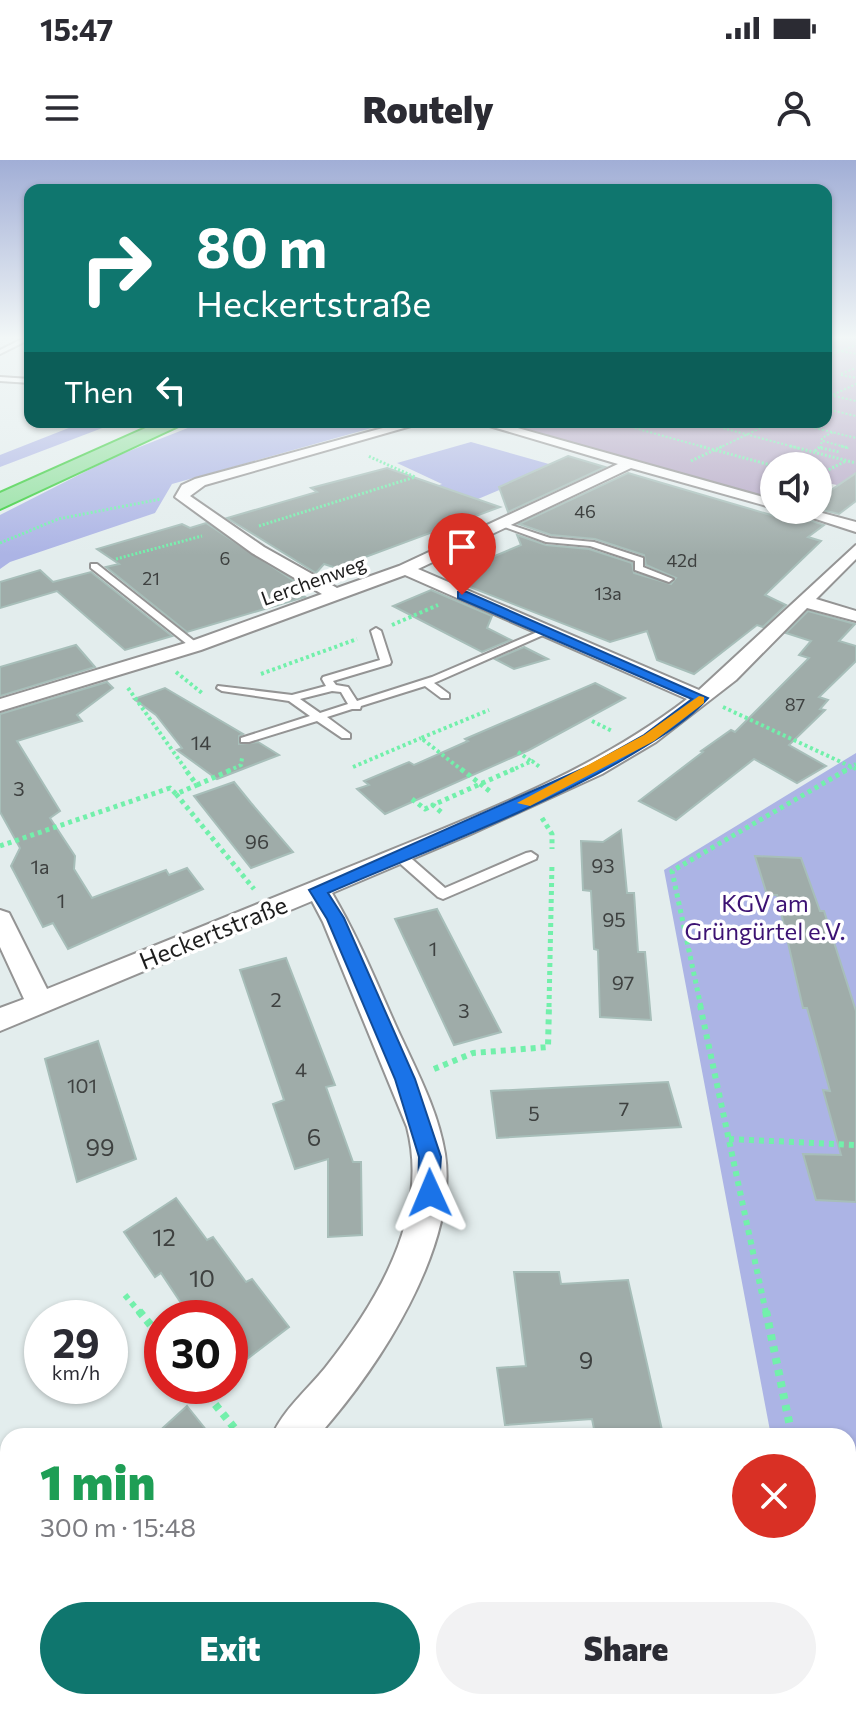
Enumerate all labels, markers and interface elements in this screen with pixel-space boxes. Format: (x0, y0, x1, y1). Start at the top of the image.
text: 15:47 (40, 10, 113, 47)
icon: menu (40, 86, 84, 130)
text: Routely (362, 86, 494, 130)
icon: person (772, 86, 816, 130)
text: 80 m (196, 211, 327, 280)
icon: right (64, 216, 168, 320)
text: Heckertstraße (196, 280, 431, 324)
icon: left (149, 368, 193, 412)
text: Then (64, 372, 133, 409)
map controls (760, 452, 832, 524)
button: sound (760, 452, 832, 524)
house number: 46 (574, 500, 596, 522)
pin (428, 513, 496, 595)
icon: arrive (440, 525, 484, 569)
house number: 6 (220, 547, 230, 569)
house number: 42d (667, 549, 697, 571)
street label: Lerchenweg (257, 550, 369, 610)
house number: 21 (142, 567, 160, 589)
house number: 13a (594, 582, 622, 604)
house number: 87 (785, 693, 805, 715)
house number: 14 (191, 730, 211, 754)
house number: 3 (13, 776, 25, 800)
house number: 96 (245, 829, 269, 853)
house number: 93 (591, 853, 615, 877)
house number: 1a (30, 854, 50, 878)
house number: 1 (57, 888, 65, 912)
park label: KGV am Grüngürtel e.V. (685, 888, 845, 945)
street label: Heckertstraße (135, 889, 291, 975)
house number: 95 (602, 907, 626, 931)
house number: 1 (429, 936, 437, 960)
house number: 97 (612, 970, 634, 994)
house number: 2 (270, 987, 282, 1011)
house number: 3 (458, 998, 470, 1022)
house number: 4 (295, 1057, 307, 1081)
house number: 101 (67, 1073, 97, 1097)
house number: 7 (619, 1096, 629, 1120)
house number: 5 (528, 1101, 540, 1125)
house number: 6 (307, 1122, 321, 1151)
house number: 99 (85, 1132, 115, 1161)
position arrow (388, 1151, 472, 1235)
house number: 12 (152, 1222, 176, 1251)
house number: 10 (189, 1263, 215, 1292)
speed limit sign: 30 (144, 1300, 248, 1404)
text: 29 (52, 1317, 100, 1366)
house number: 9 (579, 1345, 593, 1374)
text: km/h (52, 1360, 100, 1384)
text: 1 min (40, 1451, 155, 1510)
button: close (732, 1454, 816, 1538)
text: 300 m · 15:48 (40, 1511, 196, 1542)
button: Exit (40, 1602, 420, 1694)
button: Share (436, 1602, 816, 1694)

